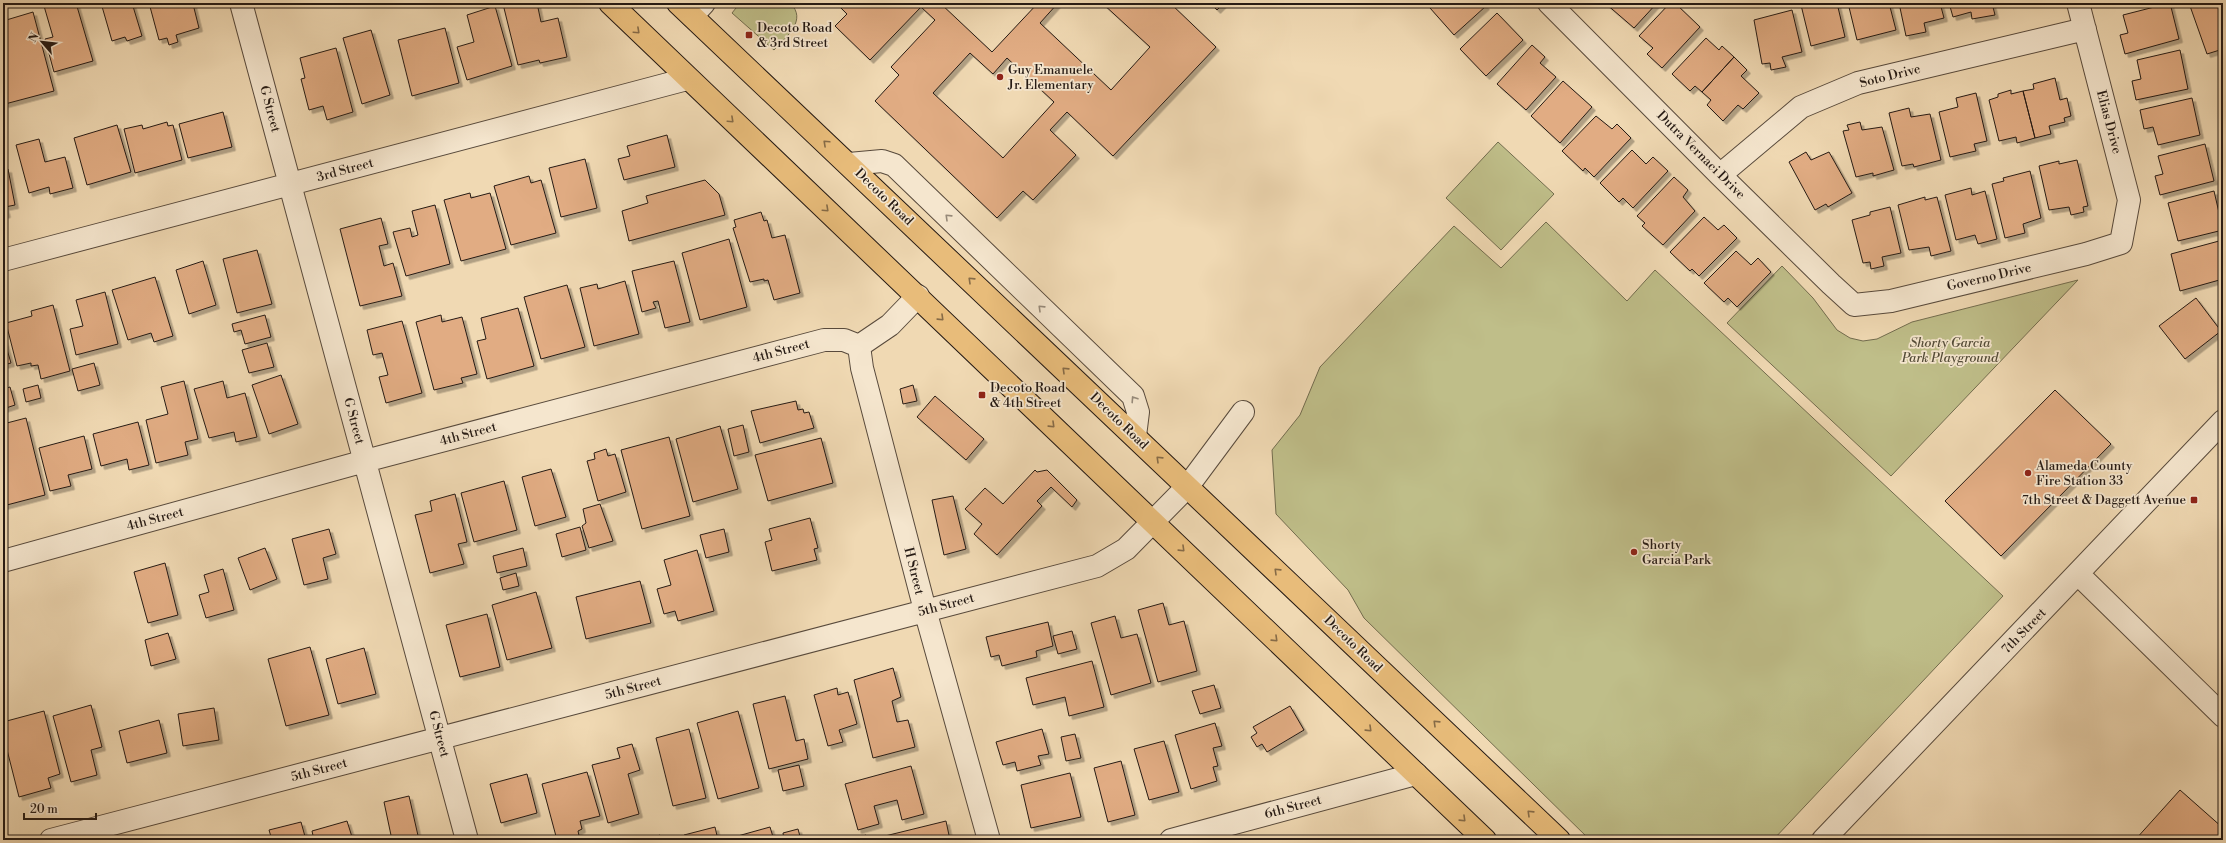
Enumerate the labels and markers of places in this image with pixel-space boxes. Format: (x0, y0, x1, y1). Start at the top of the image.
place label: Decoto Road & 3rd Street (757, 20, 833, 51)
marker: Decoto Road & 3rd Street (744, 30, 754, 40)
place label: Guy Emanuele Jr. Elementary (1007, 62, 1094, 93)
marker: Guy Emanuele Jr. Elementary (995, 72, 1005, 82)
place label: Decoto Road & 4th Street (990, 380, 1066, 411)
marker: Decoto Road & 4th Street (977, 390, 987, 400)
place label: Alameda County Fire Station 33 (2035, 458, 2133, 489)
marker: Alameda County Fire Station 33 (2023, 468, 2033, 478)
place label: 7th Street & Daggett Avenue (2022, 492, 2186, 508)
marker: 7th Street & Daggett Avenue (2189, 495, 2199, 505)
place label: Shorty Garcia Park (1642, 537, 1712, 568)
marker: Shorty Garcia Park (1629, 547, 1639, 557)

